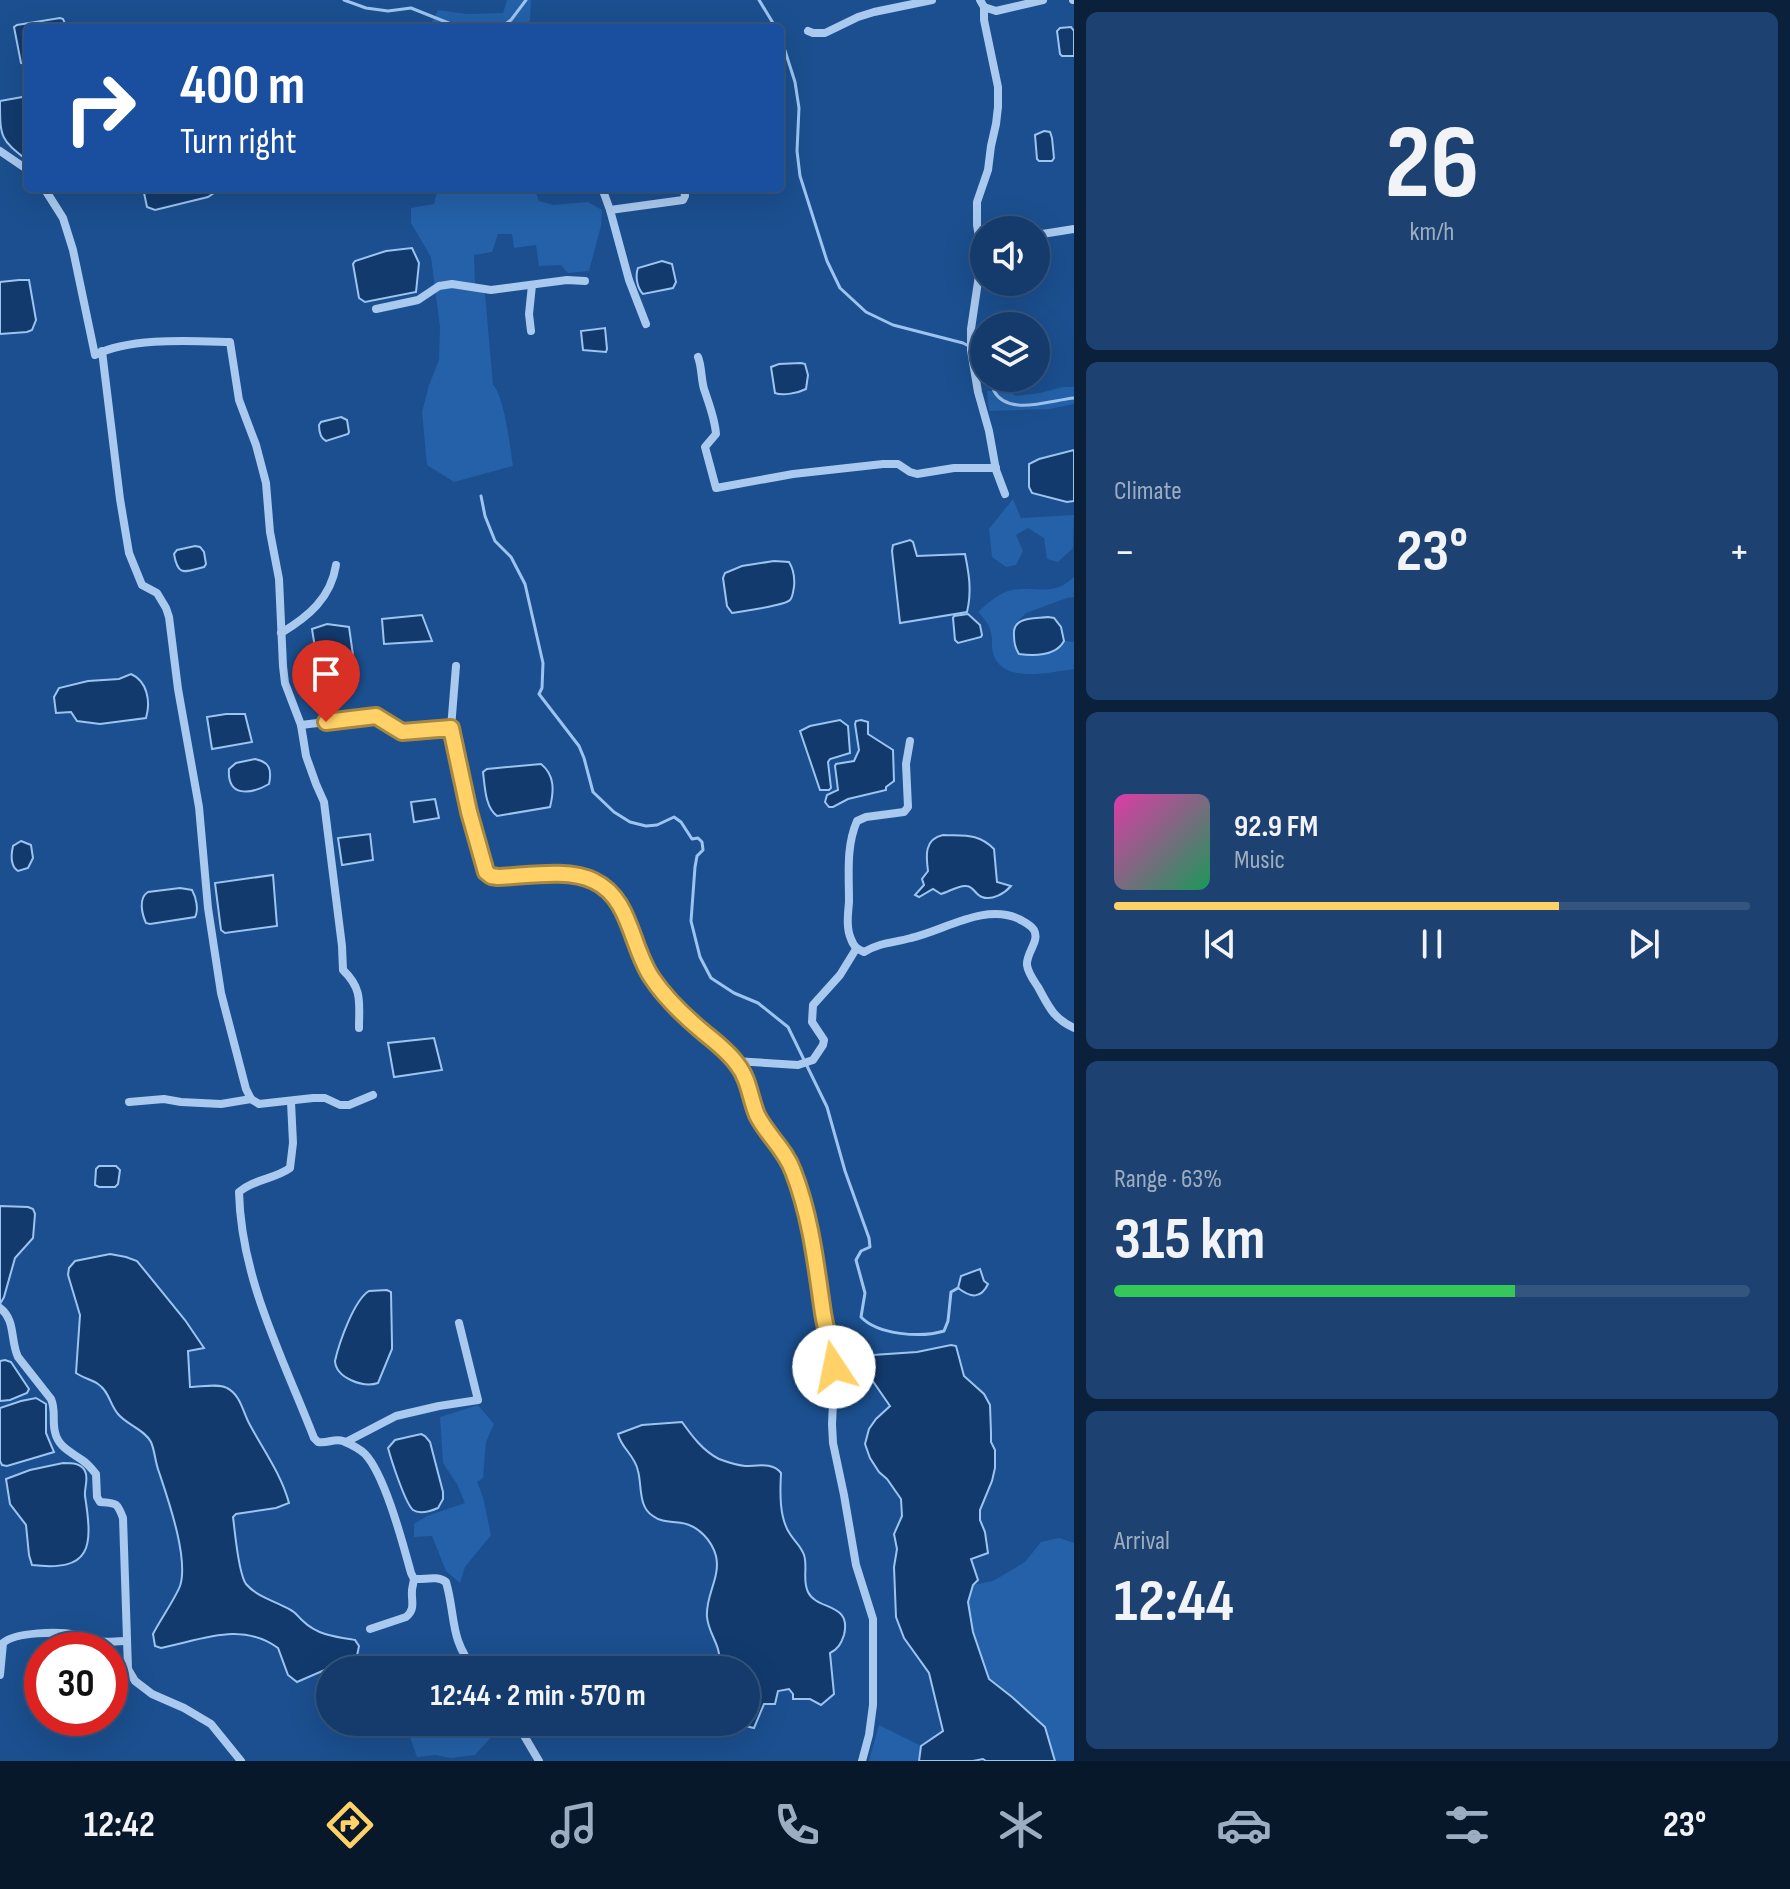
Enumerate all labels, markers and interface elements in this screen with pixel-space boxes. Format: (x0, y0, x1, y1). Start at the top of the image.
text: 400 m (180, 53, 305, 120)
icon: right (48, 56, 152, 160)
text: 26 (1385, 102, 1479, 227)
text: Turn right (180, 121, 297, 164)
map controls (970, 216, 1050, 392)
button: sound (970, 216, 1050, 296)
text: km/h (1410, 217, 1454, 248)
button: layers (970, 312, 1050, 392)
text: Climate (1114, 476, 1182, 507)
text: 23° (1396, 516, 1468, 588)
text: − (1114, 526, 1136, 579)
text: + (1728, 526, 1750, 579)
pin (292, 640, 360, 722)
icon: arrive (304, 652, 348, 696)
text: 92.9 FM (1234, 809, 1318, 845)
text: Music (1234, 845, 1285, 876)
icon: previous (1198, 922, 1242, 966)
icon: pause (1410, 922, 1454, 966)
icon: next (1622, 922, 1666, 966)
text: Range · 63% (1114, 1164, 1222, 1195)
text: 315 km (1114, 1204, 1265, 1276)
position arrow (792, 1325, 876, 1409)
text: Arrival (1114, 1526, 1170, 1557)
text: 12:44 (1114, 1566, 1234, 1638)
speed limit sign: 30 (24, 1632, 128, 1736)
text: 12:44 · 2 min · 570 m (430, 1678, 646, 1714)
icon: directions (322, 1797, 378, 1853)
icon: music (546, 1797, 602, 1853)
icon: phone (769, 1797, 825, 1853)
icon: climate (993, 1797, 1049, 1853)
icon: car (1216, 1797, 1272, 1853)
icon: filters (1439, 1797, 1495, 1853)
text: 12:42 (84, 1804, 155, 1847)
text: 23° (1663, 1804, 1706, 1847)

